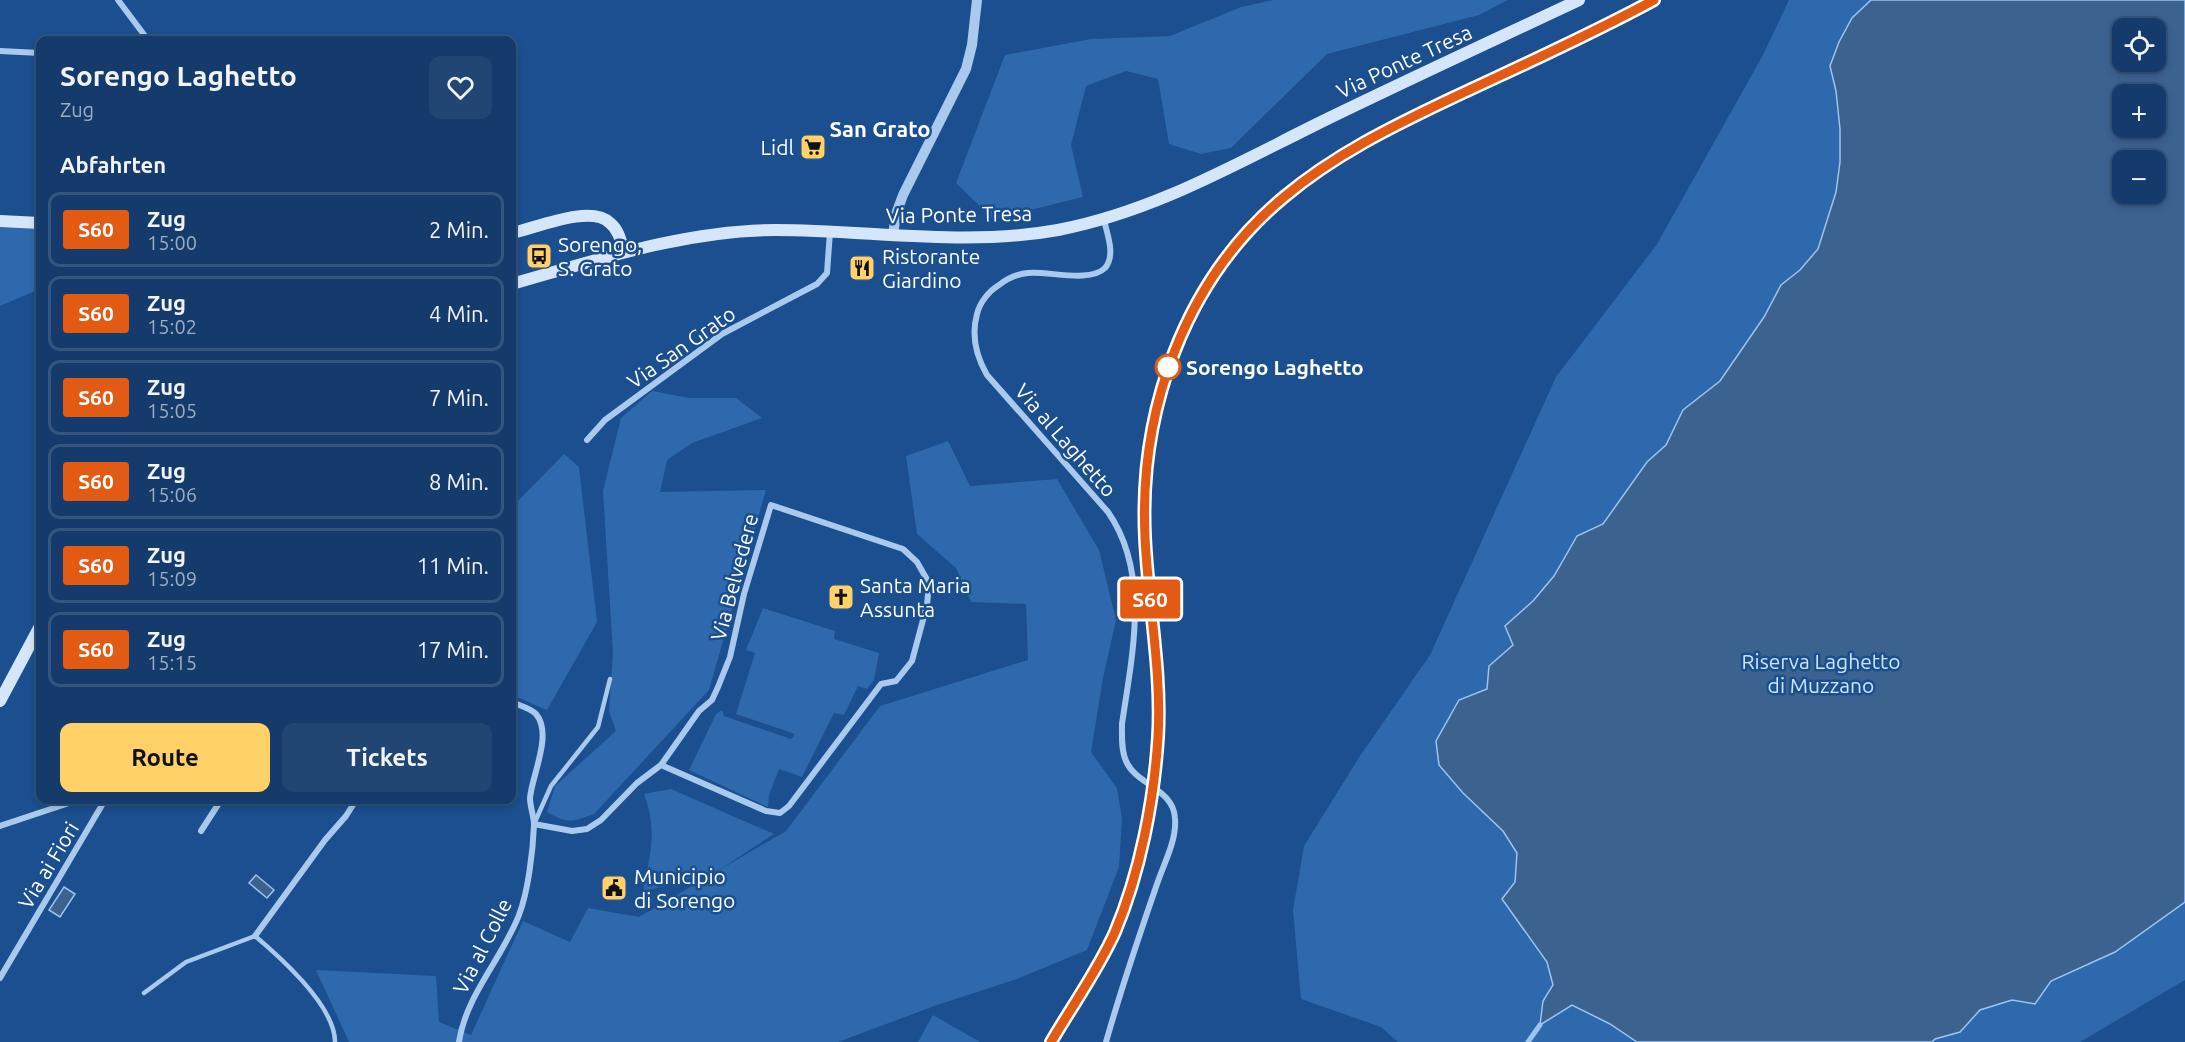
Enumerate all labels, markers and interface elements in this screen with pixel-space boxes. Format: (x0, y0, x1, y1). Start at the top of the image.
map controls (2112, 18, 2166, 204)
button: locate (2112, 18, 2166, 72)
street label: Via Ponte Tresa (1333, 19, 1475, 103)
button: heart (429, 56, 492, 119)
text: Sorengo Laghetto (60, 60, 297, 91)
button: + (2112, 84, 2166, 138)
text: Zug (60, 98, 94, 121)
district label: San Grato (829, 116, 931, 141)
supermarket icon: Lidl (798, 132, 828, 162)
place label: Lidl (760, 135, 794, 159)
button: − (2112, 150, 2166, 204)
text: Abfahrten (60, 152, 166, 177)
street label: Via Ponte Tresa (886, 201, 1032, 227)
text: Zug (147, 206, 186, 231)
text: S60 (78, 217, 114, 241)
text: 2 Min. (429, 217, 489, 242)
text: 15:00 (147, 231, 197, 254)
place label: Sorengo, S. Grato (558, 232, 642, 280)
bus stop icon: Sorengo, S. Grato (524, 241, 554, 271)
place label: Ristorante Giardino (882, 244, 980, 292)
restaurant icon: Ristorante Giardino (847, 253, 877, 283)
text: Zug (147, 290, 186, 315)
text: S60 (78, 301, 114, 325)
text: 4 Min. (429, 301, 489, 326)
street label: Via San Grato (622, 301, 740, 393)
text: 15:02 (147, 315, 197, 338)
marker: Sorengo Laghetto (1155, 354, 1181, 380)
place label: Sorengo Laghetto (1186, 355, 1364, 379)
text: Zug (147, 374, 186, 399)
street label: Via al Laghetto (1010, 379, 1122, 501)
text: S60 (78, 385, 114, 409)
text: 7 Min. (429, 385, 489, 410)
text: 15:05 (147, 399, 197, 422)
text: Zug (147, 458, 186, 483)
text: S60 (78, 469, 114, 493)
text: 8 Min. (429, 469, 489, 494)
text: 15:06 (147, 483, 197, 506)
street label: Via Belvedere (706, 511, 762, 643)
text: Zug (147, 542, 186, 567)
text: S60 (78, 553, 114, 577)
text: 11 Min. (417, 553, 489, 578)
text: 15:09 (147, 567, 197, 590)
place label: Santa Maria Assunta (860, 573, 971, 621)
line badge: S60 (1116, 580, 1184, 618)
church icon: Santa Maria Assunta (826, 582, 856, 612)
text: S60 (1132, 587, 1168, 611)
text: Zug (147, 626, 186, 651)
text: S60 (78, 637, 114, 661)
text: 17 Min. (417, 637, 489, 662)
park label: Riserva Laghetto di Muzzano (1741, 649, 1901, 697)
text: 15:15 (147, 651, 197, 674)
button: Route (60, 723, 270, 792)
button: Tickets (282, 723, 492, 792)
street label: Via ai Fiori (13, 817, 83, 913)
place label: Municipio di Sorengo (634, 864, 735, 912)
public building icon: Municipio di Sorengo (599, 873, 629, 903)
street label: Via al Colle (448, 894, 516, 998)

